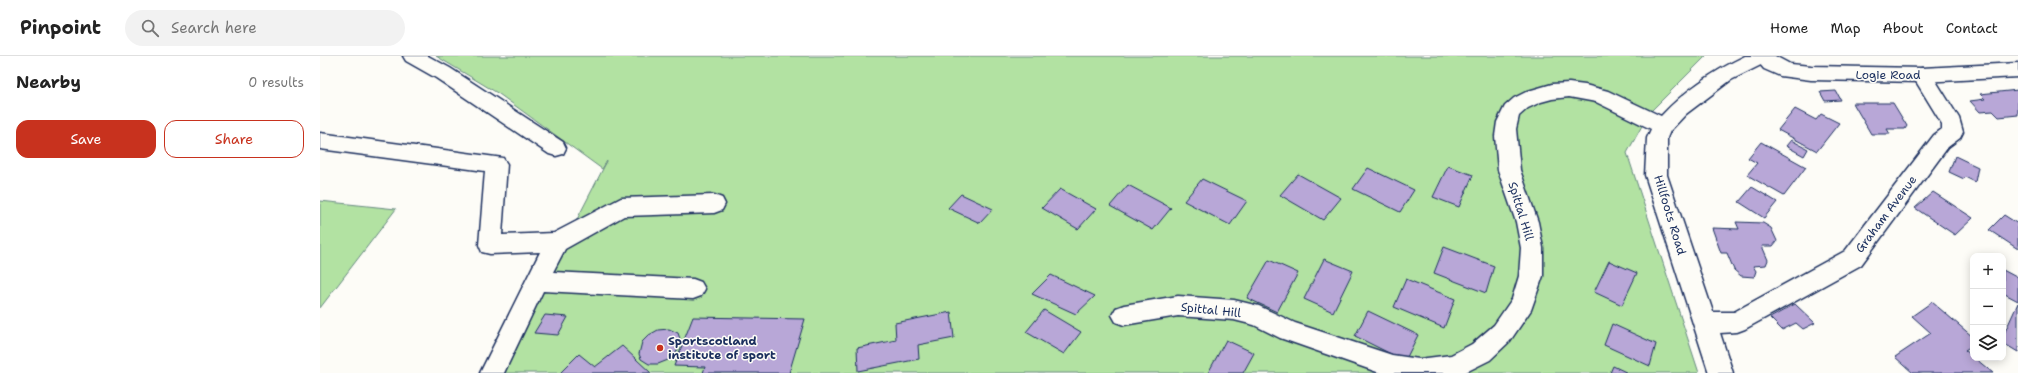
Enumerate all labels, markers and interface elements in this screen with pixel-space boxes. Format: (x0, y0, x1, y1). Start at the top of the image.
search box (125, 10, 405, 46)
text: Pinpoint (20, 15, 101, 40)
icon: search (139, 17, 161, 39)
text: Search here (171, 18, 257, 38)
text: Home (1770, 19, 1809, 37)
text: Map (1831, 19, 1861, 37)
text: About (1883, 19, 1924, 37)
text: Contact (1946, 19, 1998, 37)
street label: Logie Road (1855, 67, 1921, 83)
text: Nearby (16, 71, 81, 93)
text: 0 results (248, 74, 304, 91)
button: Save (16, 120, 156, 158)
button: Share (164, 120, 304, 158)
street label: Graham Avenue (1852, 172, 1920, 256)
street label: Hillfoots Road (1650, 173, 1690, 257)
street label: Spittal Hill (1504, 180, 1538, 243)
map controls (1970, 253, 2006, 361)
button: + (1970, 253, 2006, 289)
button: − (1970, 289, 2006, 325)
street label: Spittal Hill (1180, 299, 1242, 321)
button: layers (1970, 325, 2006, 361)
place label: Sportscotland institute of sport (668, 333, 776, 363)
marker: Sportscotland institute of sport (655, 343, 665, 353)

